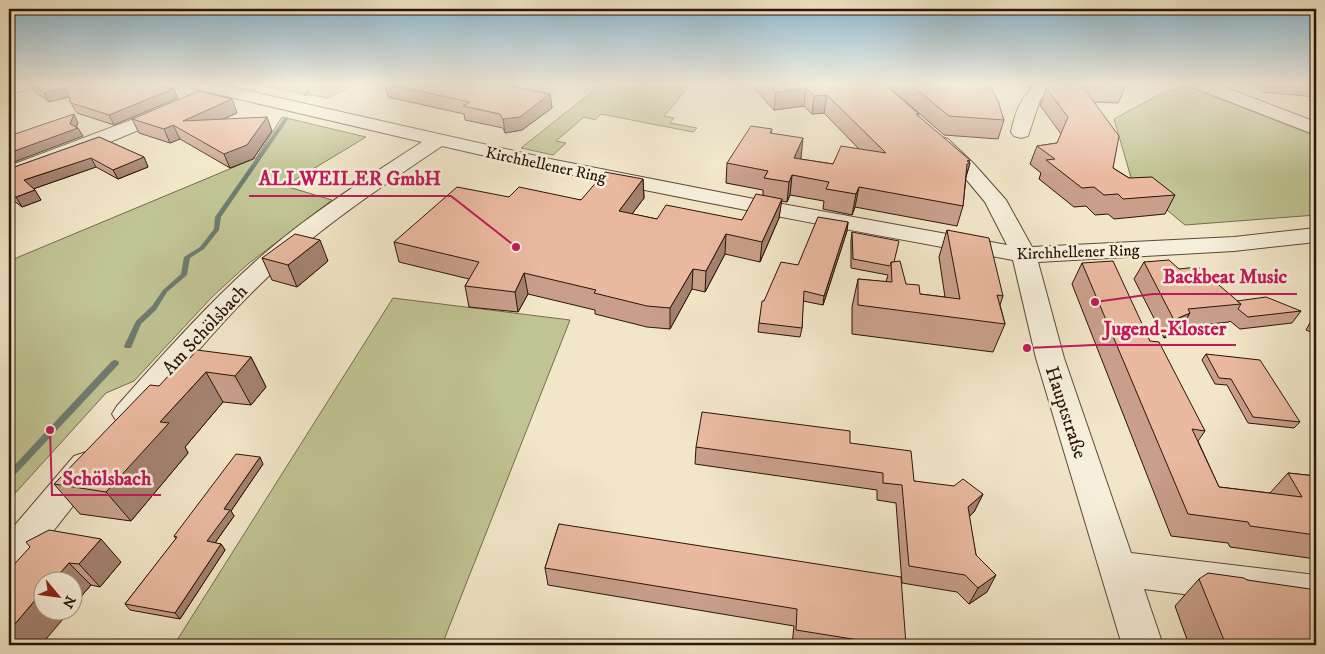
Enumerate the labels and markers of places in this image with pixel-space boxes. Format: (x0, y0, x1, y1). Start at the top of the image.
callout: ALLWEILER GmbH (249, 161, 451, 196)
callout: Backbeat Music (1153, 259, 1297, 294)
callout: Jugend-Kloster (1094, 310, 1236, 345)
callout: Schölsbach (52, 460, 161, 495)

